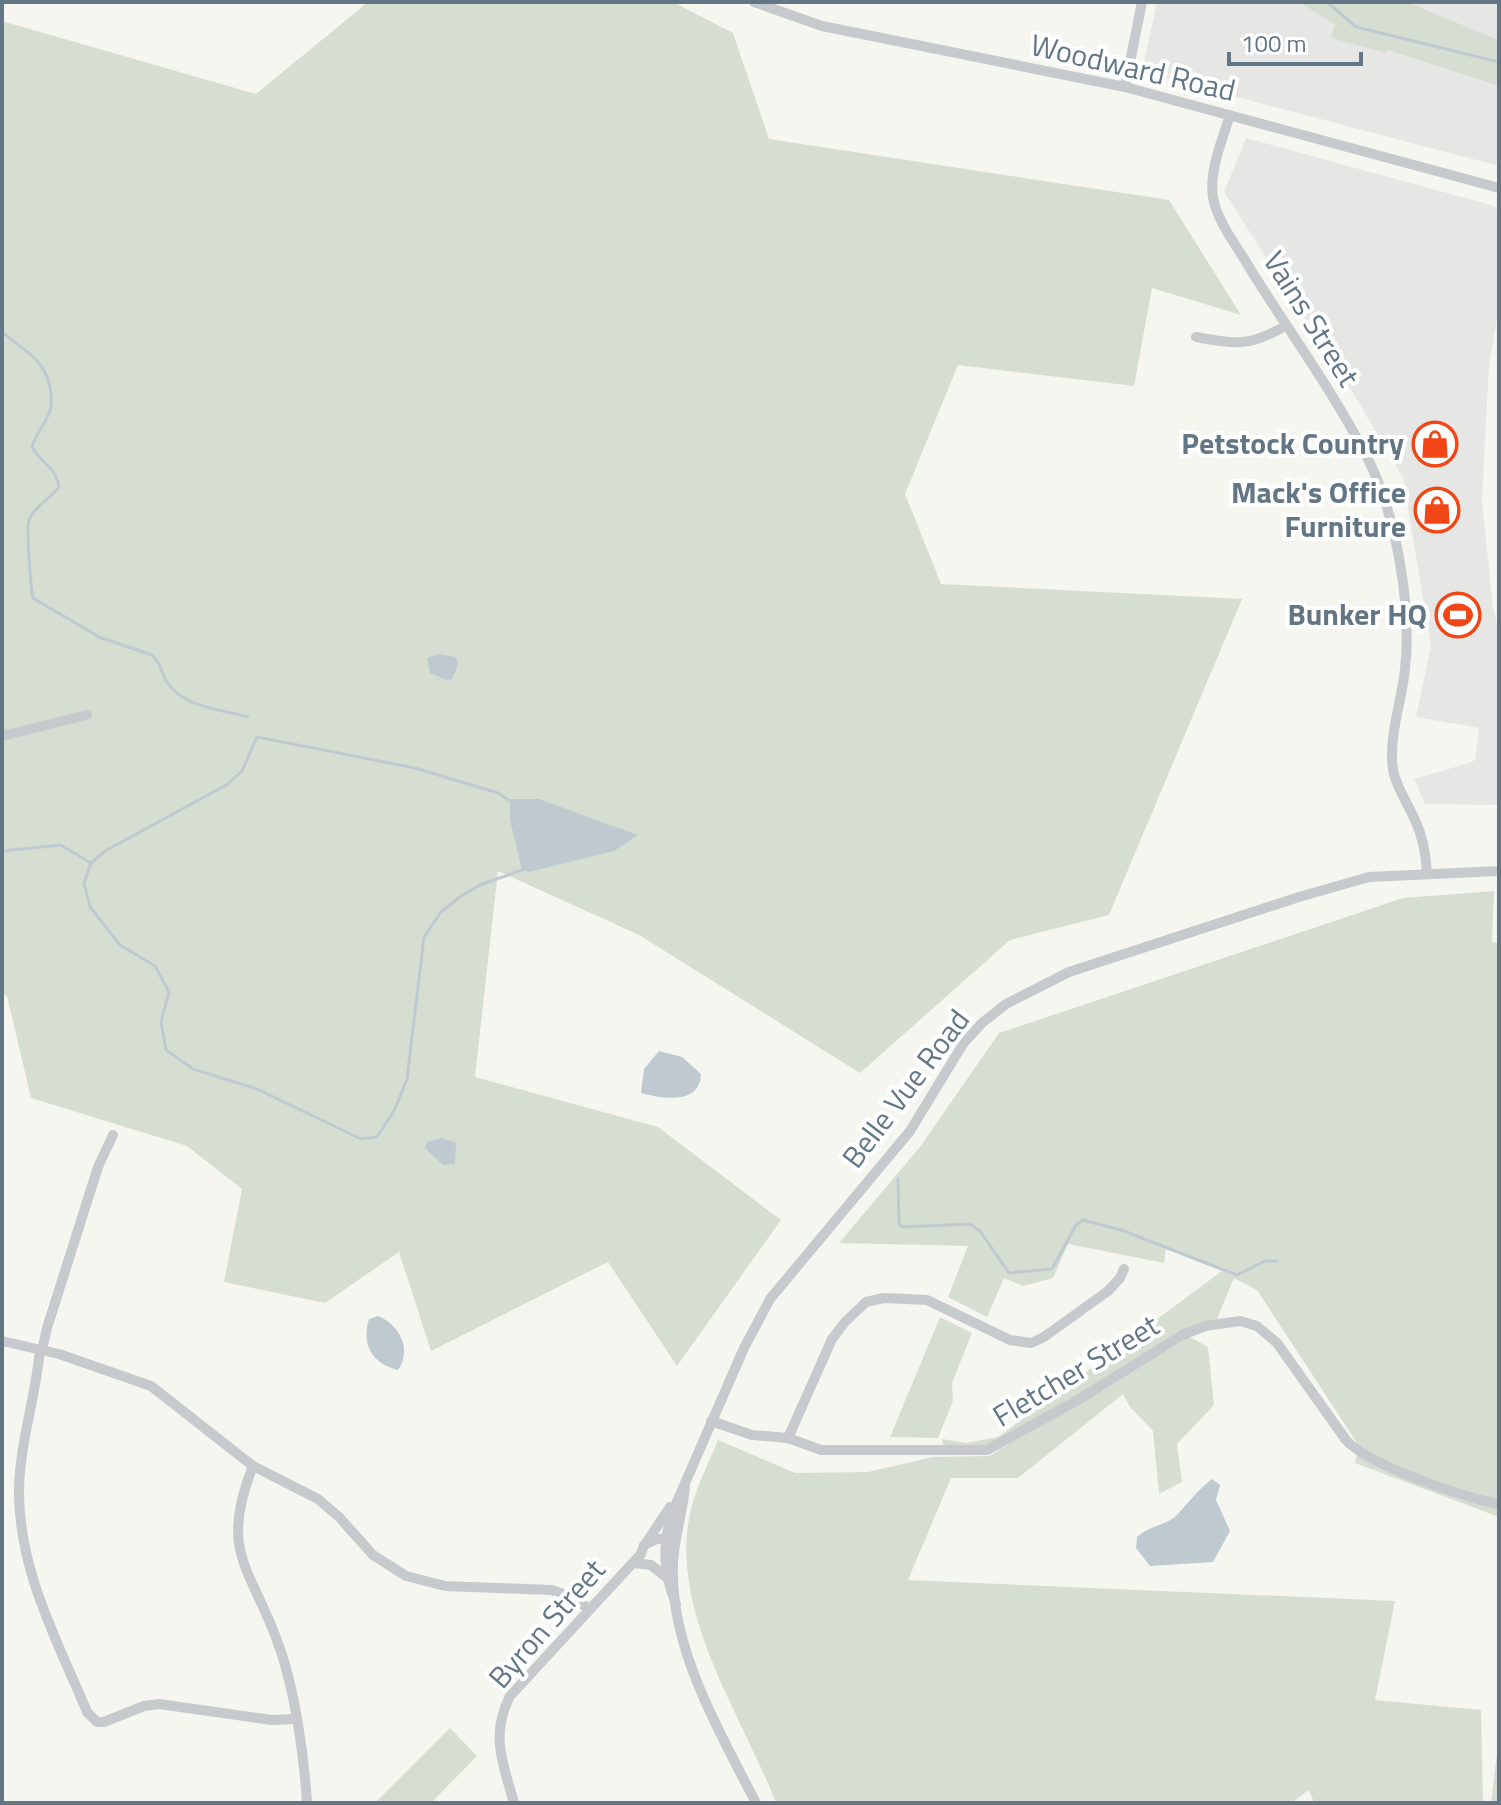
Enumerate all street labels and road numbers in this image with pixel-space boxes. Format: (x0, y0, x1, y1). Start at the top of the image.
street label: Woodward Road (1026, 21, 1240, 113)
street label: Vains Street (1252, 242, 1372, 396)
street label: Belle Vue Road (830, 999, 980, 1178)
street label: Fletcher Street (984, 1302, 1168, 1438)
street label: Byron Street (477, 1548, 616, 1698)

